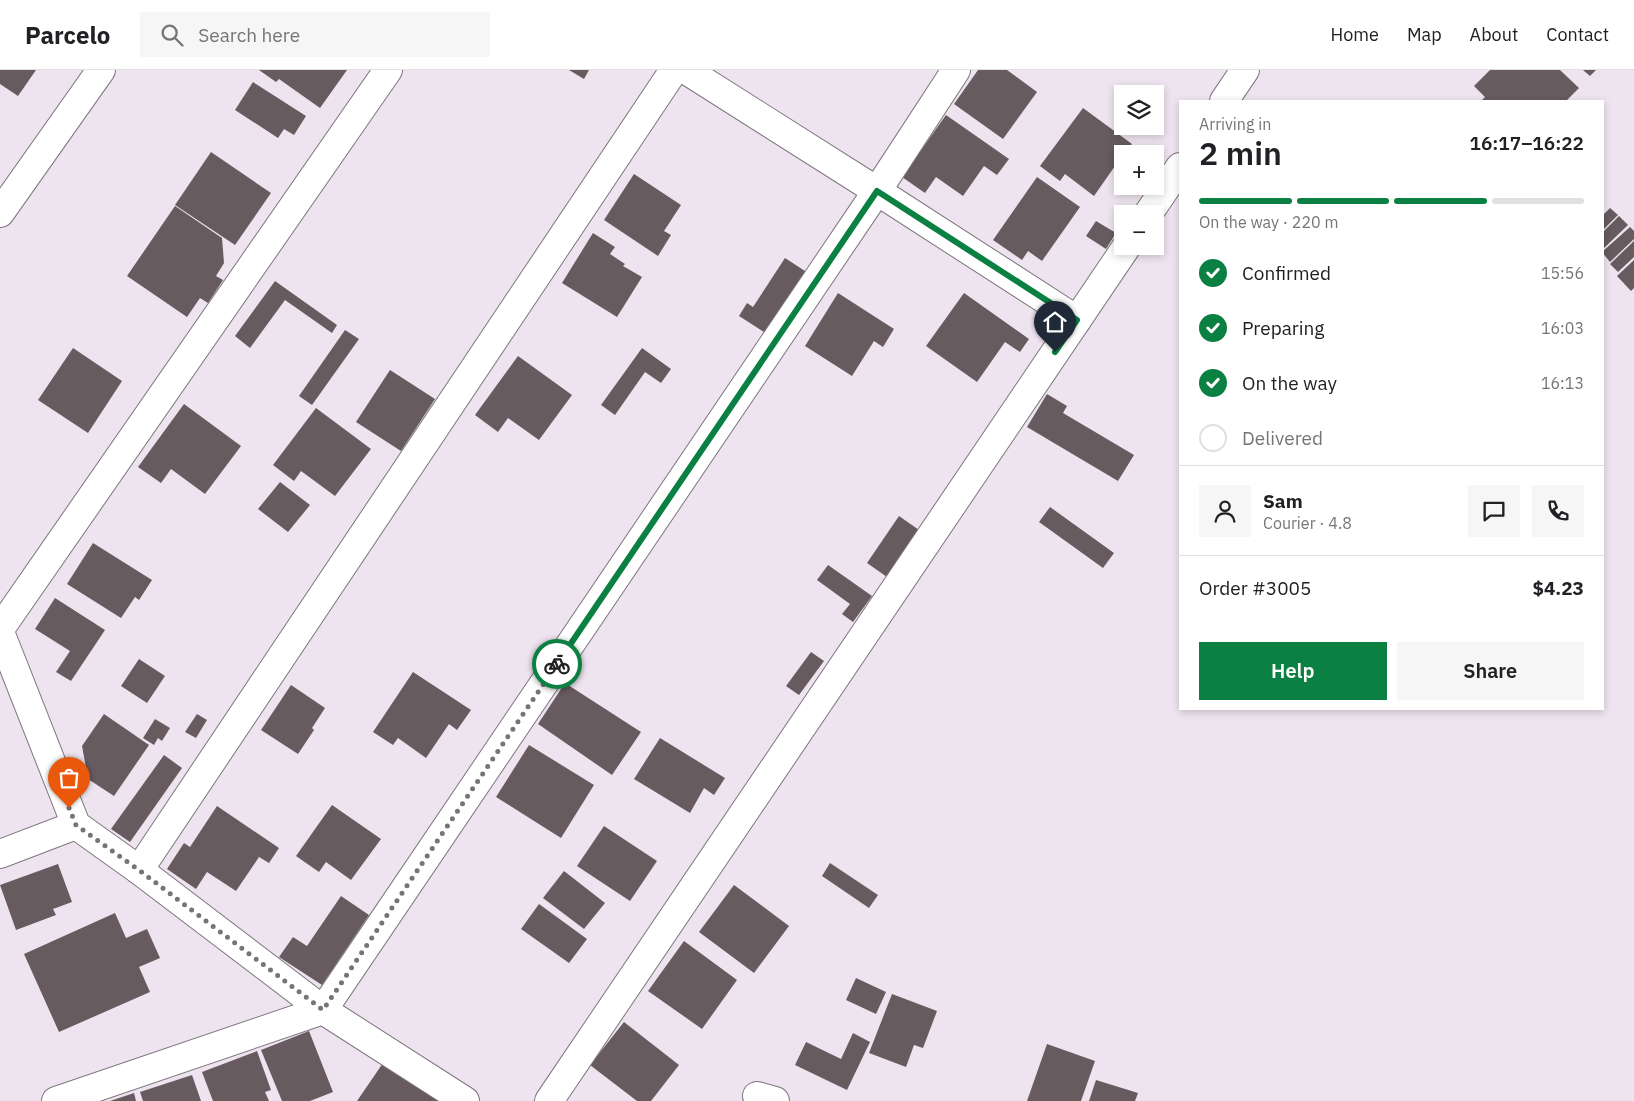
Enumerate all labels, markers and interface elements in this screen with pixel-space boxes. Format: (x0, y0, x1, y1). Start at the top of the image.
search box (140, 12, 490, 57)
text: Parcelo (25, 19, 110, 51)
icon: search (158, 21, 186, 49)
text: Search here (198, 23, 300, 47)
text: Home (1331, 23, 1379, 46)
text: Map (1407, 23, 1442, 46)
text: About (1470, 23, 1518, 46)
text: Contact (1546, 23, 1609, 46)
map controls (1114, 85, 1164, 255)
button: layers (1114, 85, 1164, 135)
text: Arriving in (1199, 114, 1271, 134)
text: 16:17–16:22 (1470, 131, 1584, 155)
text: 2 min (1199, 132, 1282, 174)
button: + (1114, 145, 1164, 195)
button: − (1114, 205, 1164, 255)
text: On the way · 220 m (1199, 212, 1338, 232)
icon: check (1199, 259, 1227, 287)
text: Confirmed (1242, 261, 1331, 285)
text: 15:56 (1541, 263, 1584, 283)
pin (1034, 301, 1076, 352)
icon: home (1041, 308, 1069, 336)
icon: check (1199, 314, 1227, 342)
text: Preparing (1242, 316, 1324, 340)
text: 16:03 (1541, 318, 1584, 338)
icon: check (1199, 369, 1227, 397)
text: On the way (1242, 371, 1337, 395)
text: 16:13 (1541, 373, 1584, 393)
text: Delivered (1242, 426, 1323, 450)
button: person (1199, 485, 1251, 537)
button: chat (1468, 485, 1520, 537)
button: phone (1532, 485, 1584, 537)
text: Sam (1263, 489, 1303, 513)
text: Courier · 4.8 (1263, 513, 1352, 533)
text: Order #3005 (1199, 576, 1311, 600)
text: $4.23 (1532, 576, 1584, 600)
courier (532, 639, 582, 689)
button: Help (1199, 642, 1387, 700)
button: Share (1397, 642, 1584, 700)
icon: bike (543, 650, 571, 678)
pin (48, 757, 90, 808)
icon: bag (55, 764, 83, 792)

